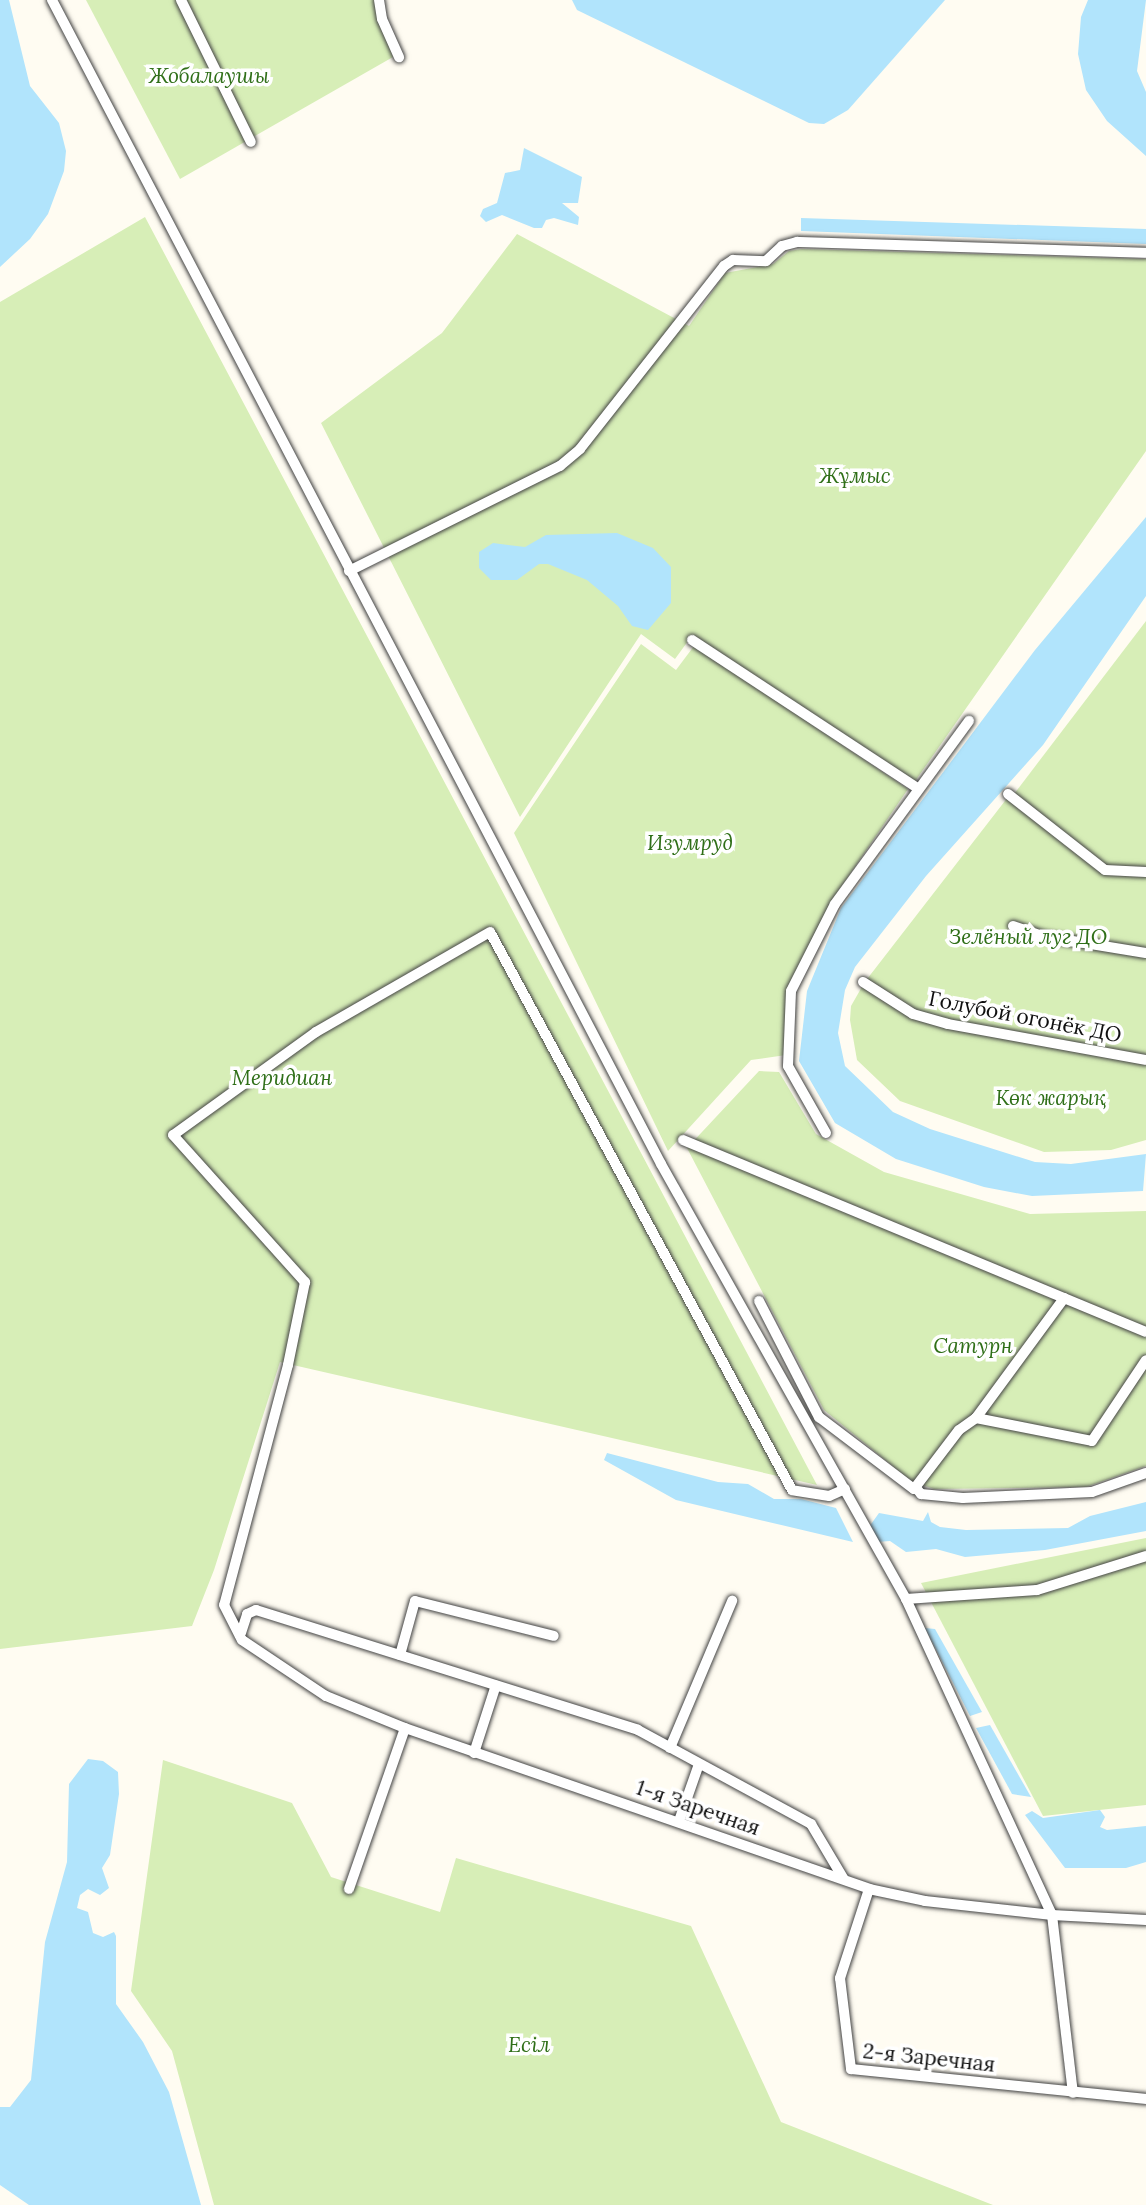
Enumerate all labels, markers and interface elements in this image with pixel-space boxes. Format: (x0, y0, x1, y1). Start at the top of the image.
park label: Жобалаушы (149, 63, 269, 89)
park label: Жұмыс (819, 463, 891, 489)
park label: Изумруд (647, 830, 733, 856)
park label: Зелёный луг ДО (949, 924, 1107, 950)
street label: Голубой огонёк ДО (927, 986, 1123, 1048)
park label: Меридиан (232, 1065, 332, 1091)
park label: Көк жарық (995, 1085, 1107, 1111)
park label: Сатурн (933, 1333, 1013, 1359)
street label: 1-я Заречная (633, 1775, 763, 1841)
park label: Есіл (508, 2032, 550, 2058)
street label: 2-я Заречная (862, 2039, 996, 2077)

